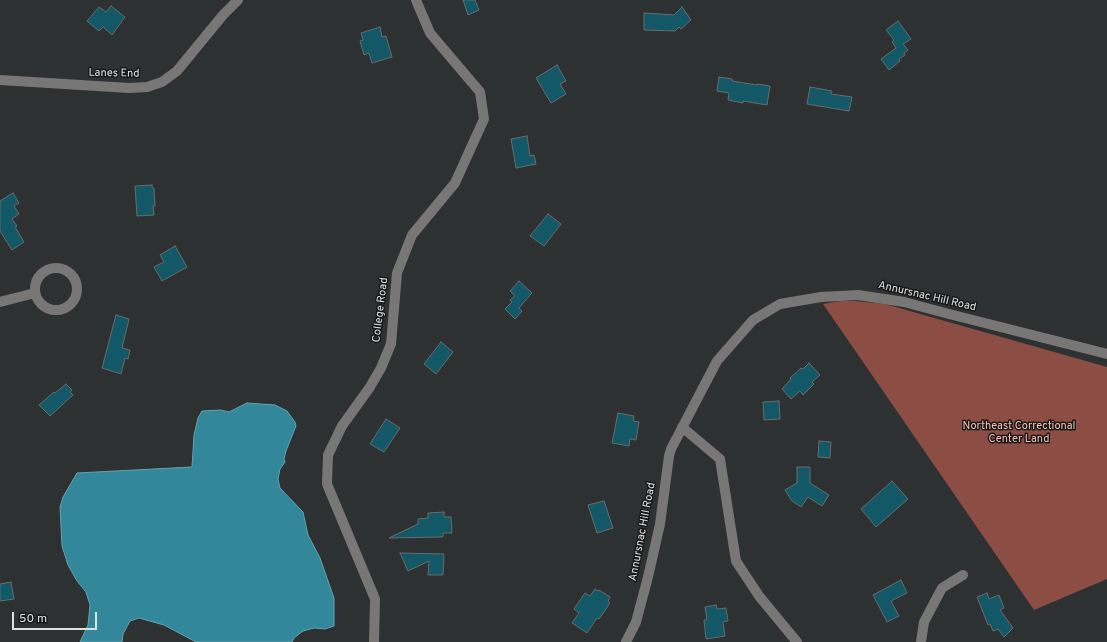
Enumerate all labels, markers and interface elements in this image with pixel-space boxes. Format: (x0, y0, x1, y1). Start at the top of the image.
street label: Lanes End (88, 67, 140, 81)
street label: College Road (370, 277, 392, 343)
street label: Annursnac Hill Road (877, 279, 977, 315)
park label: Northeast Correctional Center Land (963, 420, 1075, 446)
street label: Annursnac Hill Road (627, 482, 659, 582)
scale bar (14, 604, 99, 630)
text: 50 m (19, 611, 47, 627)

